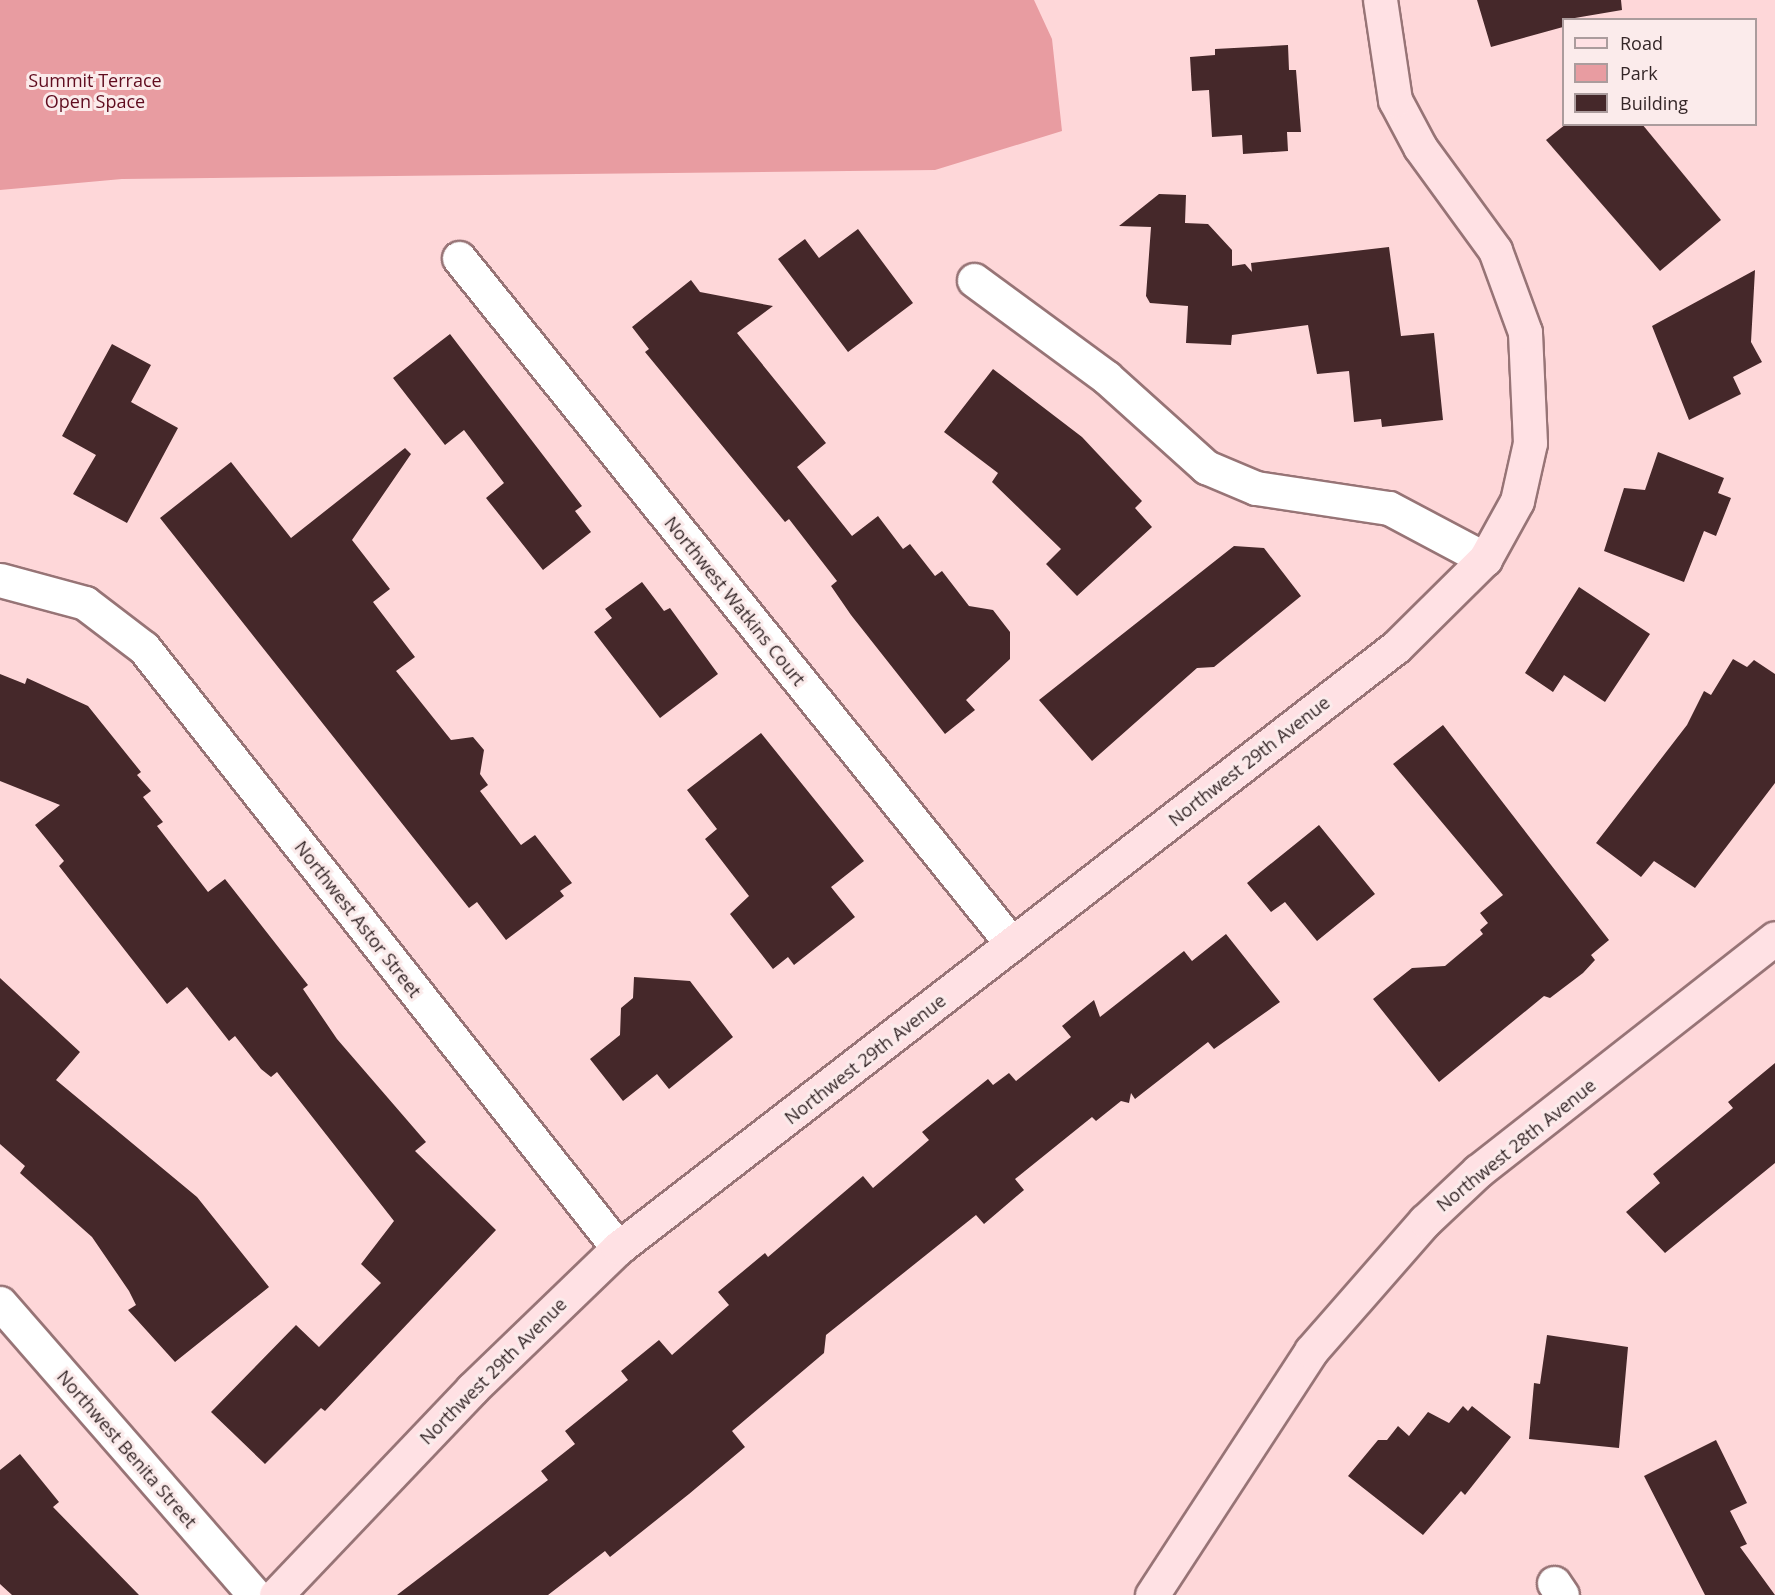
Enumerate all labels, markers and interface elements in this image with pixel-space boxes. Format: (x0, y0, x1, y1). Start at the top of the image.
legend (1562, 18, 1757, 126)
text: Road (1620, 31, 1663, 55)
text: Park (1620, 61, 1658, 85)
park label: Summit Terrace Open Space (28, 70, 162, 112)
text: Building (1620, 91, 1688, 115)
street label: Northwest Watkins Court (660, 512, 810, 690)
street label: Northwest 29th Avenue (1164, 691, 1334, 831)
street label: Northwest Astor Street (290, 837, 426, 1001)
street label: Northwest 29th Avenue (780, 989, 950, 1129)
street label: Northwest 28th Avenue (1432, 1074, 1600, 1216)
street label: Northwest 29th Avenue (415, 1293, 571, 1449)
street label: Northwest Benita Street (53, 1366, 201, 1532)

